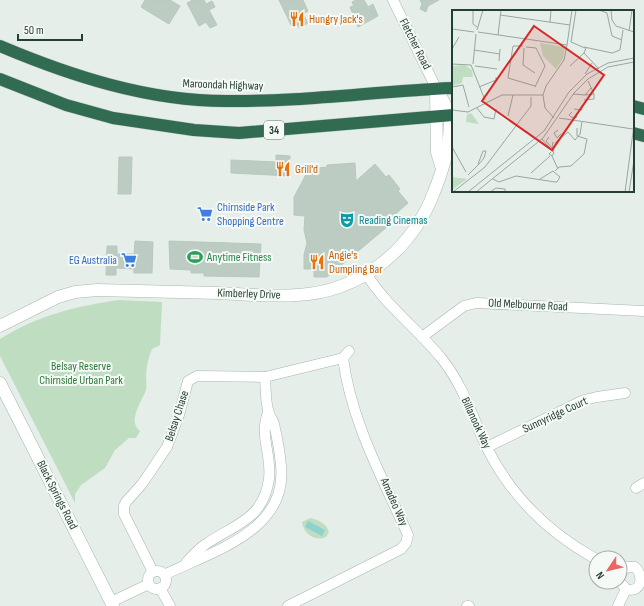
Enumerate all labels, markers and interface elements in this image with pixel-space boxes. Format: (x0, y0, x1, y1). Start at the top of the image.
restaurant icon: Hungry Jack's (288, 10, 306, 28)
inset map (452, 10, 634, 192)
place label: Hungry Jack's (309, 12, 363, 27)
scale bar (18, 16, 82, 42)
street label: Fletcher Road (396, 16, 434, 72)
text: 50 m (24, 23, 44, 38)
street label: Maroondah Highway (182, 76, 264, 94)
road number: 34 (264, 121, 284, 139)
restaurant icon: Grill'd (274, 160, 292, 178)
place label: Grill'd (295, 162, 318, 177)
place label: Chirnside Park Shopping Centre (217, 200, 284, 229)
supermarket icon: Chirnside Park Shopping Centre (196, 205, 214, 223)
theatre icon: Reading Cinemas (338, 211, 356, 229)
place label: Reading Cinemas (359, 213, 428, 228)
sports icon: Anytime Fitness (186, 248, 204, 266)
place label: Angie's Dumpling Bar (328, 248, 383, 277)
place label: Anytime Fitness (206, 250, 272, 265)
supermarket icon: EG Australia (120, 251, 138, 269)
place label: EG Australia (69, 253, 117, 268)
restaurant icon: Angie's Dumpling Bar (308, 253, 326, 271)
street label: Kimberley Drive (217, 285, 281, 303)
street label: Old Melbourne Road (488, 295, 568, 315)
park label: Belsay Reserve Chirnside Urban Park (39, 359, 123, 388)
street label: Belsay Chase (162, 389, 192, 443)
street label: Sunnyridge Court (520, 393, 590, 437)
street label: Billanook Way (458, 395, 495, 451)
street label: Black Springs Road (33, 458, 81, 532)
street label: Amadeo Way (376, 475, 411, 529)
north arrow (588, 550, 628, 590)
text: N (593, 569, 607, 582)

